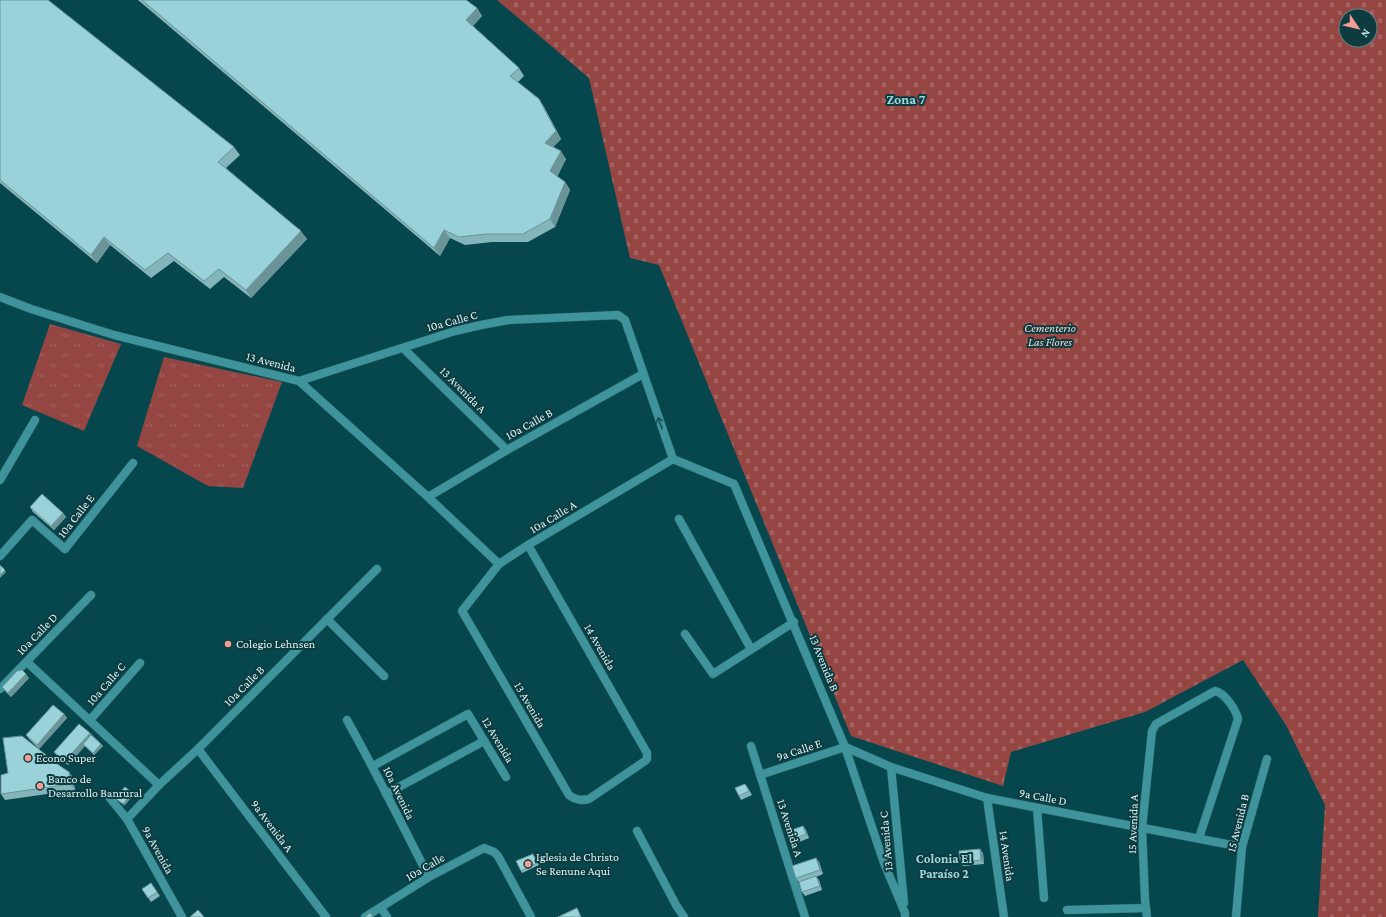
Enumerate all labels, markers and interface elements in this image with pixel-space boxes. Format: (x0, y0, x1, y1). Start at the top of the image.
north arrow (1338, 8, 1378, 48)
text: N (1359, 27, 1373, 41)
district label: Zona 7 (886, 91, 926, 107)
street label: 10a Calle C (425, 308, 479, 334)
park label: Cementerio Las Flores (1024, 321, 1076, 349)
street label: 13 Avenida (245, 349, 298, 375)
street label: 13 Avenida A (437, 364, 489, 416)
street label: 10a Calle B (503, 405, 555, 443)
one-way arrow (656, 417, 664, 429)
street label: 10a Calle E (55, 491, 98, 541)
street label: 10a Calle A (527, 498, 579, 536)
street label: 10a Calle D (14, 610, 60, 658)
street label: 14 Avenida (581, 621, 619, 673)
street label: 13 Avenida B (806, 633, 842, 694)
place label: Colegio Lehnsen (236, 637, 316, 651)
marker: Colegio Lehnsen (223, 639, 233, 649)
street label: 10a Calle C (84, 660, 128, 708)
street label: 10a Calle B (221, 663, 267, 709)
street label: 13 Avenida (511, 680, 549, 731)
street label: 12 Avenida (479, 715, 517, 766)
street label: 9a Calle E (775, 736, 824, 764)
place label: Econo Super (36, 751, 97, 765)
marker: Econo Super (23, 753, 33, 763)
street label: 10a Avenida (380, 764, 418, 822)
place label: Banco de Desarrollo Banrural (48, 772, 142, 800)
marker: Banco de Desarrollo Banrural (35, 781, 45, 791)
street label: 9a Calle D (1018, 786, 1068, 808)
street label: 15 Avenida B (1224, 792, 1252, 854)
street label: 15 Avenida A (1125, 794, 1141, 854)
street label: 9a Avenida A (248, 797, 296, 855)
street label: 13 Avenida A (774, 797, 806, 859)
street label: 13 Avenida C (876, 811, 896, 871)
street label: 9a Avenida (139, 824, 177, 877)
street label: 14 Avenida (997, 830, 1018, 883)
street label: 10a Calle (403, 850, 447, 884)
place label: Iglesia de Christo Se Renune Aqui (536, 850, 619, 878)
district label: Colonia El Paraíso 2 (916, 851, 972, 881)
marker: Iglesia de Christo Se Renune Aqui (523, 859, 533, 869)

